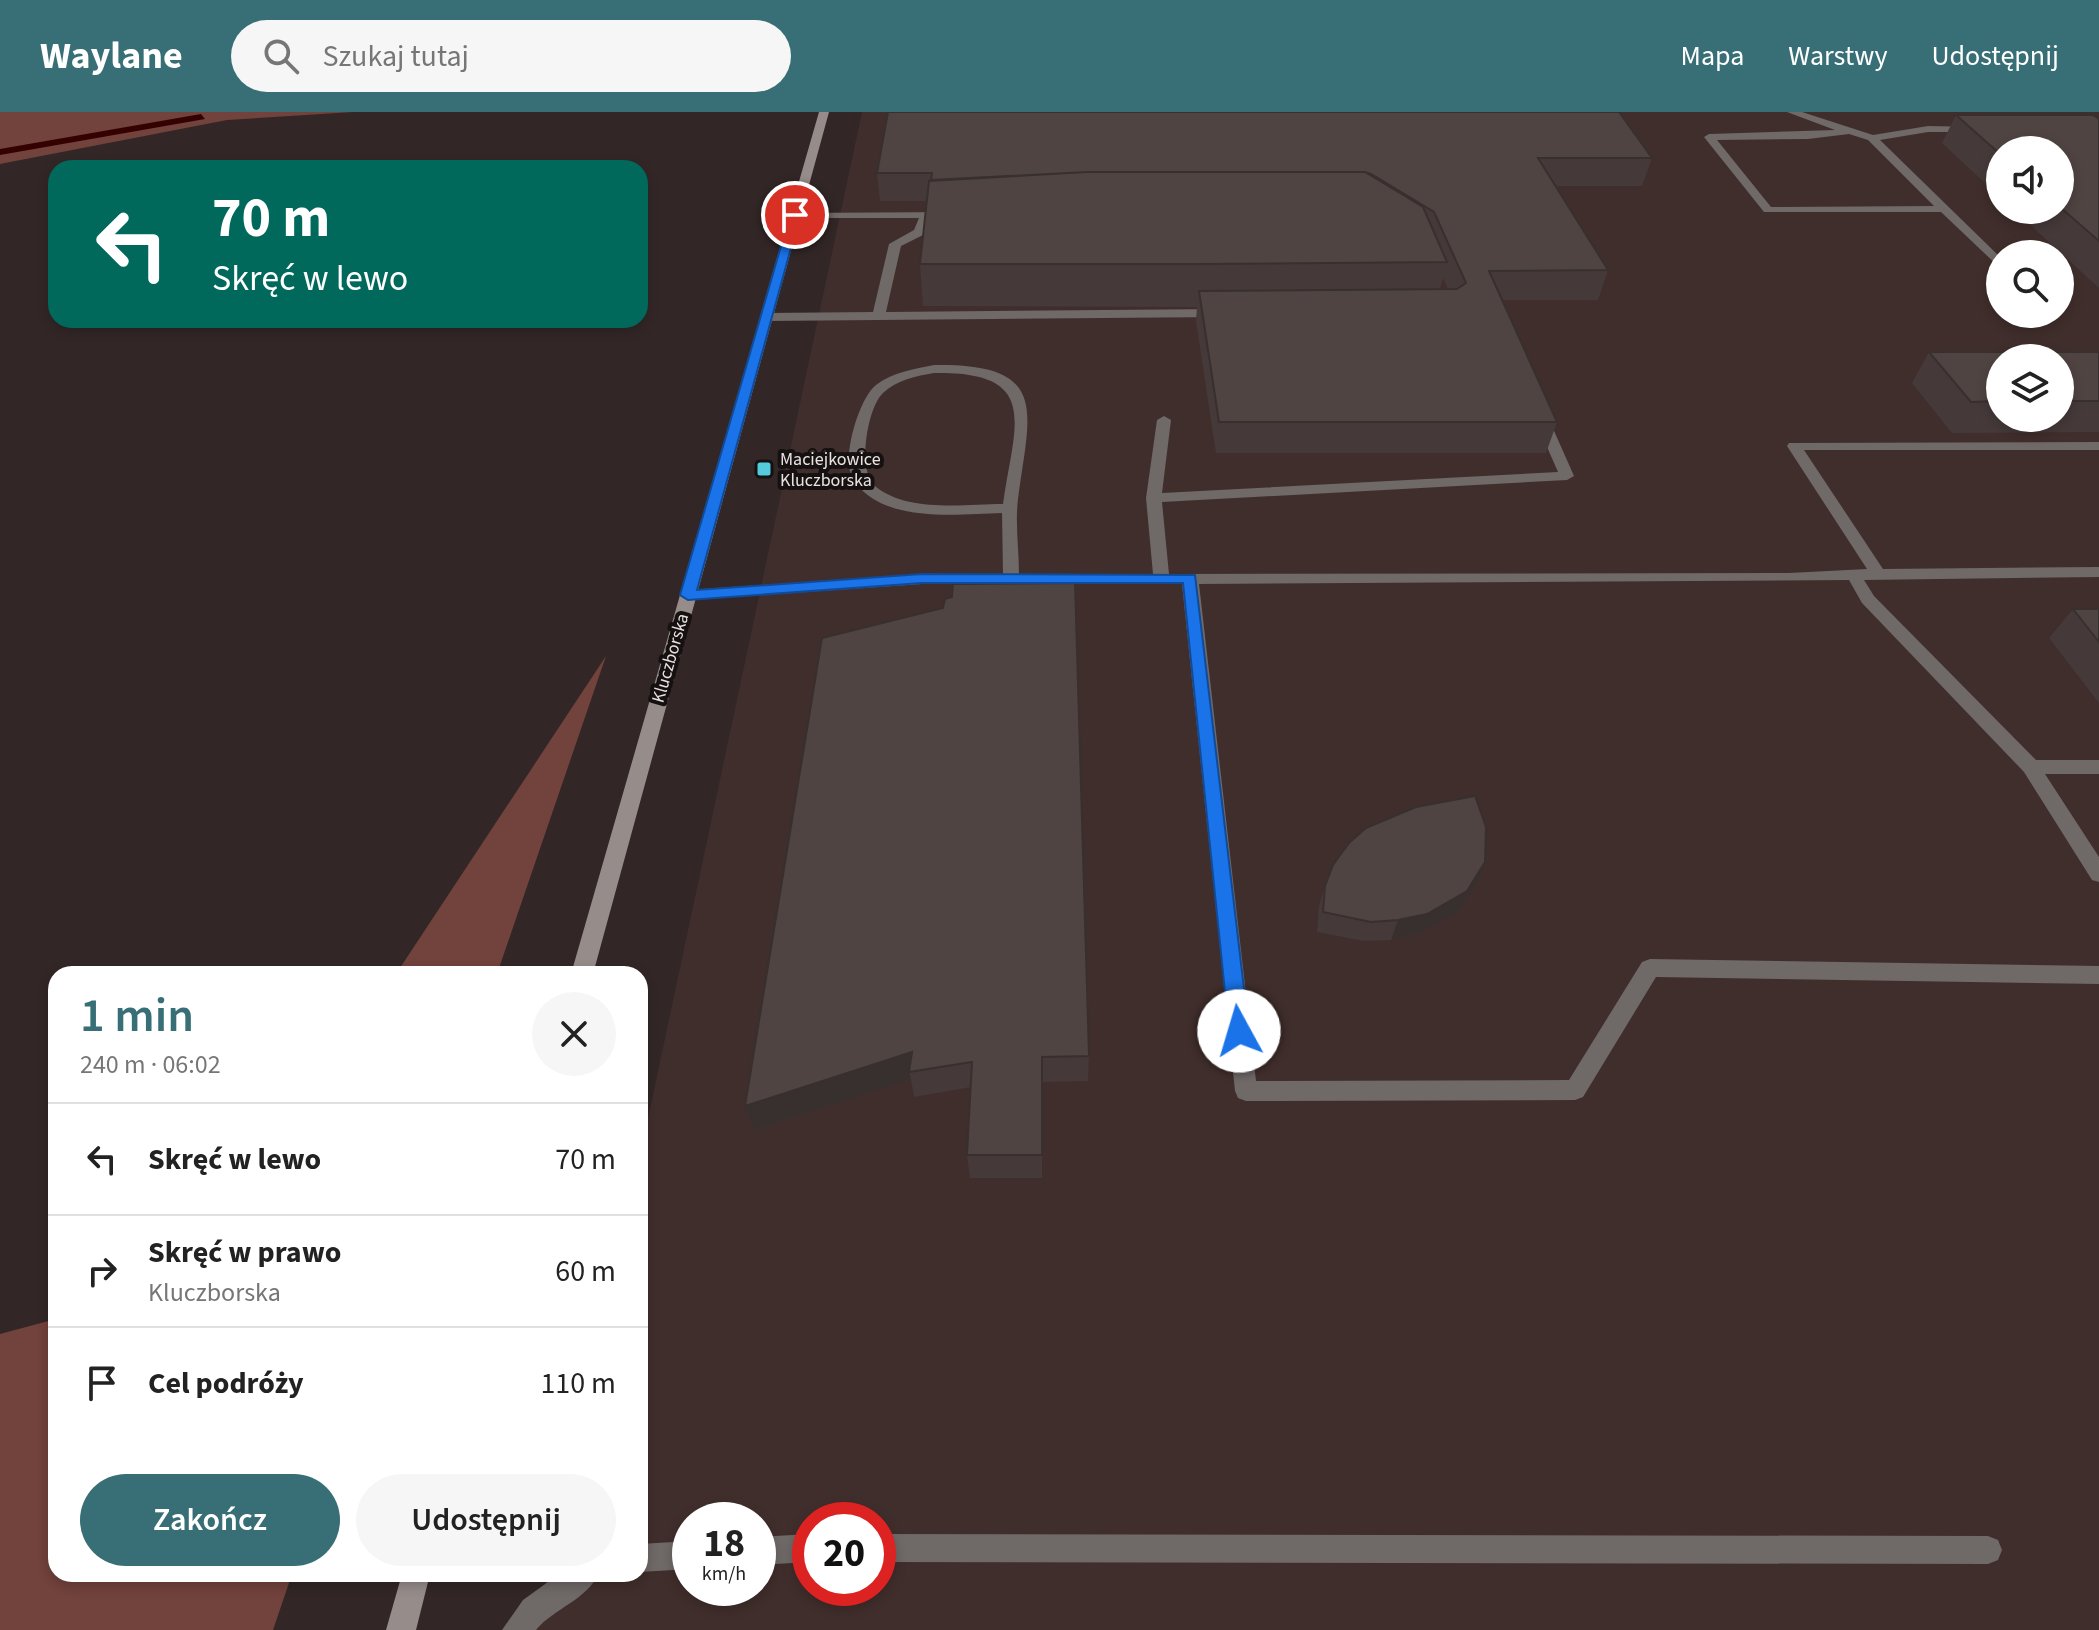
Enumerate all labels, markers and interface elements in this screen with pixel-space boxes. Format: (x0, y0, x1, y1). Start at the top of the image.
search box (231, 20, 791, 92)
text: Waylane (40, 29, 183, 83)
icon: search (259, 34, 303, 78)
text: Szukaj tutaj (323, 35, 469, 78)
text: Mapa (1681, 36, 1744, 76)
text: Warstwy (1788, 36, 1887, 76)
text: Udostępnij (1931, 36, 2059, 76)
map controls (1986, 136, 2074, 432)
button: sound (1986, 136, 2074, 224)
text: 70 m (212, 179, 330, 258)
pin (761, 181, 829, 249)
icon: left (80, 192, 184, 296)
icon: arrive (773, 193, 817, 237)
button: search (1986, 240, 2074, 328)
text: Skręć w lewo (212, 253, 408, 304)
button: layers (1986, 344, 2074, 432)
place label: Maciejkowice Kluczborska (780, 447, 881, 493)
marker: Maciejkowice Kluczborska (755, 460, 773, 478)
street label: Kluczborska (646, 611, 695, 706)
text: 1 min (80, 982, 194, 1050)
position arrow (1197, 989, 1281, 1073)
button: close (532, 992, 616, 1076)
text: 240 m · 06:02 (80, 1046, 221, 1083)
icon: left (80, 1137, 124, 1181)
text: Skręć w lewo (148, 1138, 321, 1181)
text: 70 m (555, 1138, 616, 1181)
text: Skręć w prawo (148, 1231, 341, 1274)
icon: right (80, 1249, 124, 1293)
text: 60 m (555, 1250, 616, 1293)
text: Kluczborska (148, 1274, 281, 1311)
icon: arrive (80, 1361, 124, 1405)
text: Cel podróży (148, 1362, 304, 1405)
text: 110 m (540, 1362, 616, 1405)
button: Zakończ (80, 1474, 340, 1566)
button: Udostępnij (356, 1474, 616, 1566)
speed limit sign: 20 (792, 1502, 896, 1606)
text: 18 (703, 1515, 745, 1572)
text: km/h (702, 1560, 746, 1588)

